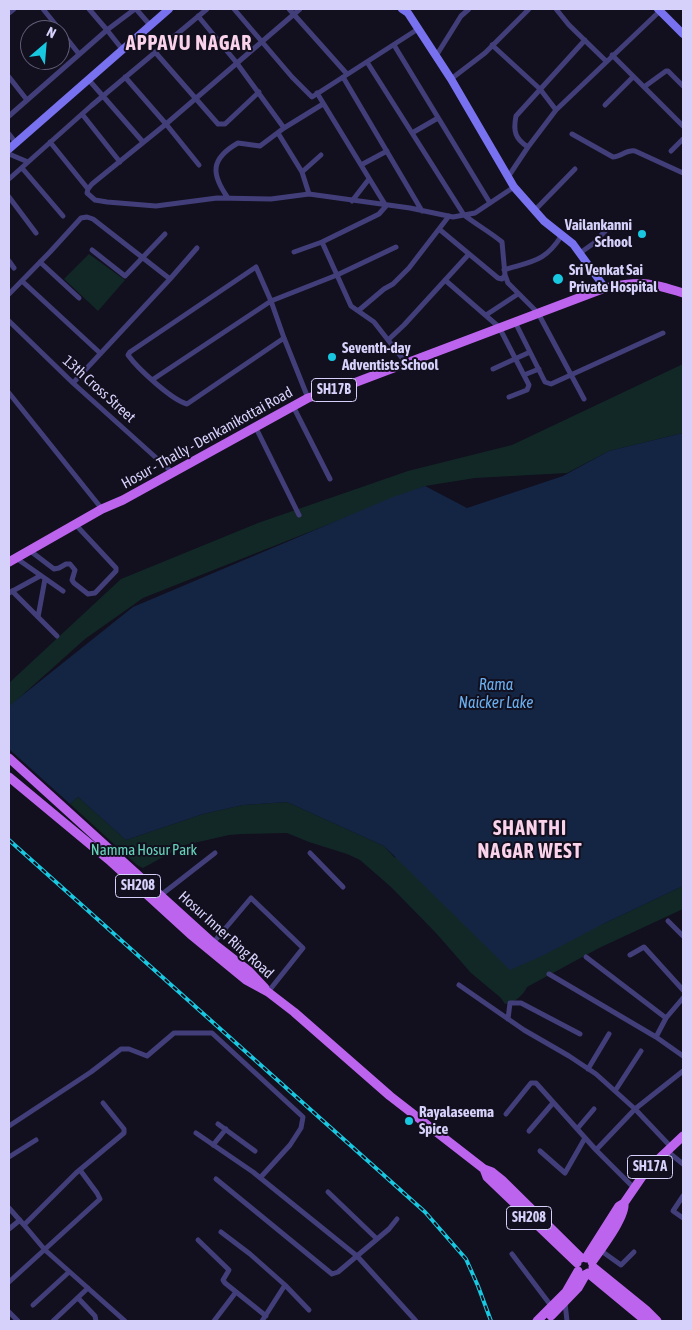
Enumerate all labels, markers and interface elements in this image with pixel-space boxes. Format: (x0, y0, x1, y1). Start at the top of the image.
north arrow (20, 20, 70, 70)
text: N (44, 24, 59, 42)
district label: APPAVU NAGAR (124, 32, 254, 56)
place label: Vailankanni School (565, 216, 632, 251)
marker: Vailankanni School (636, 228, 648, 240)
place label: Sri Venkat Sai Private Hospital (569, 261, 657, 296)
marker: Sri Venkat Sai Private Hospital (551, 272, 565, 286)
place label: Seventh-day Adventists School (342, 339, 439, 374)
marker: Seventh-day Adventists School (326, 351, 338, 363)
street label: 13th Cross Street (59, 352, 139, 426)
road number: SH17B (312, 378, 356, 402)
street label: Hosur - Thally - Denkanikottai Road (118, 383, 296, 493)
water label: Rama Naicker Lake (459, 675, 533, 713)
district label: SHANTHI NAGAR WEST (476, 817, 584, 864)
park label: Namma Hosur Park (91, 841, 197, 859)
road number: SH208 (116, 874, 160, 898)
street label: Hosur Inner Ring Road (175, 888, 277, 982)
place label: Rayalaseema Spice (419, 1103, 494, 1138)
marker: Rayalaseema Spice (403, 1115, 415, 1127)
road number: SH17A (628, 1156, 672, 1178)
road number: SH208 (506, 1206, 552, 1230)

